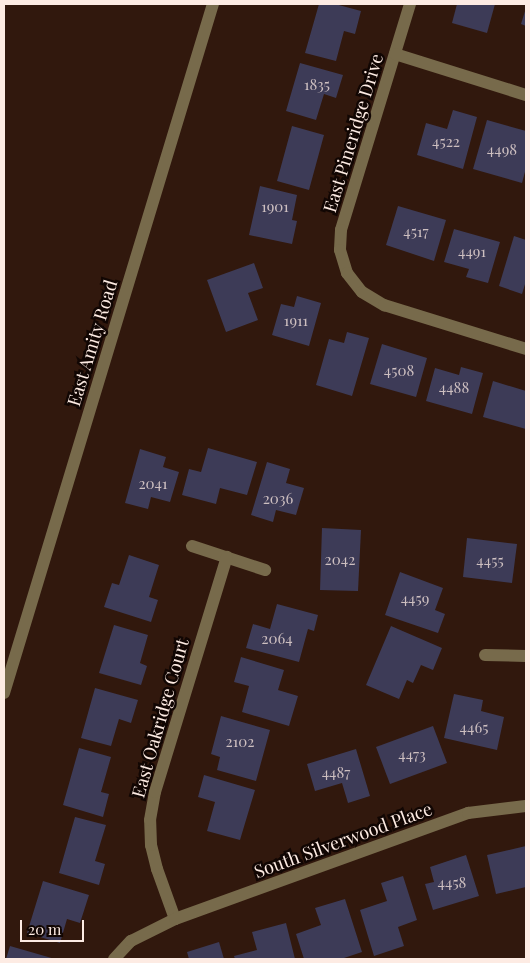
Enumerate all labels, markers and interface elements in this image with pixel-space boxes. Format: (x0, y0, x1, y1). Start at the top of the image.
street label: East Pineridge Drive (319, 51, 387, 215)
house number: 1835 (304, 76, 330, 94)
house number: 4522 (432, 133, 460, 151)
house number: 4498 (487, 141, 517, 159)
house number: 1901 (261, 198, 289, 216)
house number: 4517 (403, 223, 429, 241)
house number: 4491 (458, 243, 486, 261)
street label: East Amity Road (62, 277, 122, 409)
house number: 1911 (284, 312, 308, 330)
house number: 4508 (384, 362, 414, 380)
house number: 4488 (439, 379, 469, 397)
house number: 2041 (138, 475, 168, 493)
house number: 2036 (263, 490, 293, 508)
house number: 2042 (325, 551, 355, 569)
house number: 4455 (476, 552, 504, 570)
house number: 4459 (401, 590, 429, 608)
house number: 2064 (261, 630, 293, 648)
street label: East Oakridge Court (127, 636, 193, 800)
house number: 4465 (460, 719, 488, 737)
house number: 2102 (226, 733, 254, 751)
house number: 4473 (398, 746, 426, 764)
house number: 4487 (322, 764, 350, 782)
street label: South Silverwood Place (251, 798, 435, 882)
house number: 4458 (438, 874, 466, 892)
scale bar (22, 910, 86, 942)
text: 20 m (28, 919, 61, 939)

